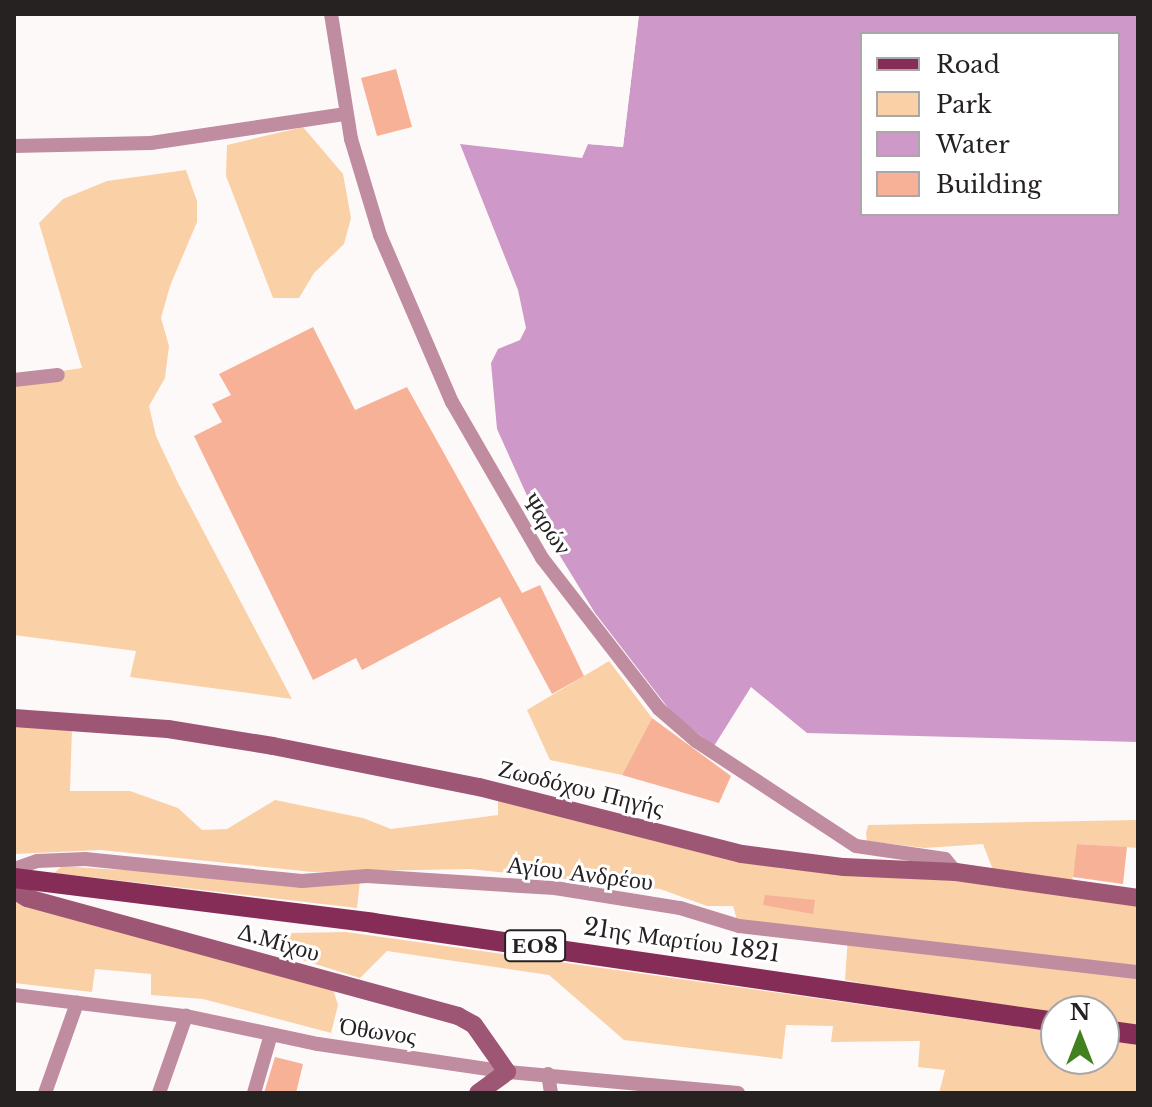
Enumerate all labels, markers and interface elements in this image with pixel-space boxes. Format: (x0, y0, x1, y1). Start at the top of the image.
legend (860, 32, 1120, 216)
text: Road (936, 50, 1000, 79)
text: Park (936, 90, 992, 119)
text: Water (936, 130, 1010, 159)
text: Building (936, 170, 1042, 199)
street label: Ψαρών (516, 488, 578, 560)
street label: Ζωοδόχου Πηγής (495, 754, 667, 822)
street label: Αγίου Ανδρέου (505, 850, 655, 896)
street label: 21ης Μαρτίου 1821 (582, 912, 782, 968)
street label: Δ.Μίχου (235, 917, 323, 967)
road number: ΕΟ8 (503, 928, 567, 964)
north arrow (1040, 995, 1120, 1075)
text: N (1070, 999, 1090, 1026)
street label: Όθωνος (338, 1011, 418, 1051)

